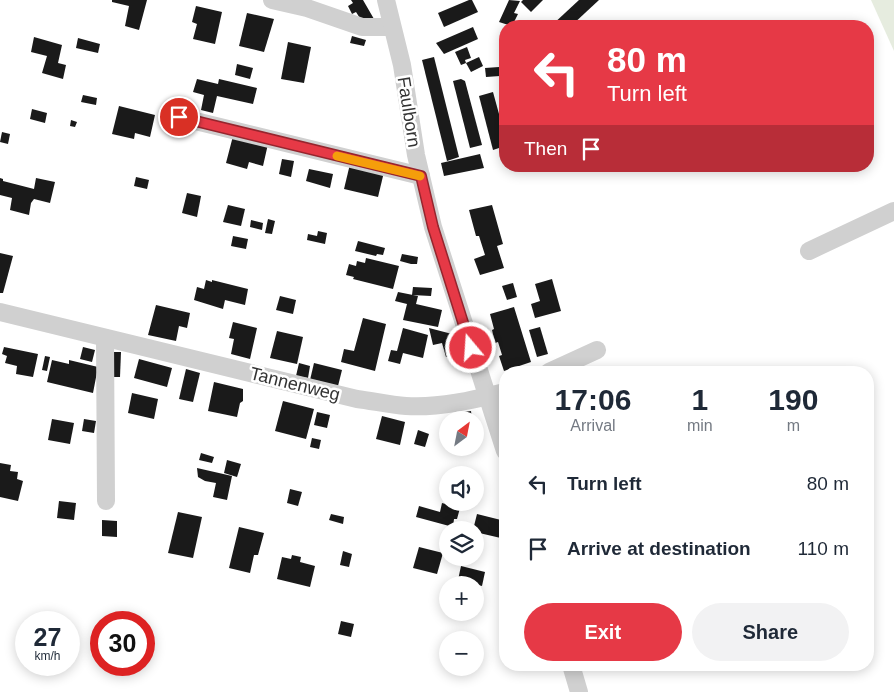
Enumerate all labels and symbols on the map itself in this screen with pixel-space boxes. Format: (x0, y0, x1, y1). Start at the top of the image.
street label: Faulborn (394, 75, 424, 149)
pin (158, 96, 200, 138)
position arrow (444, 321, 496, 373)
street label: Tannenweg (248, 363, 342, 405)
north arrow (439, 411, 484, 456)
speed limit sign: 30 (90, 611, 155, 676)

